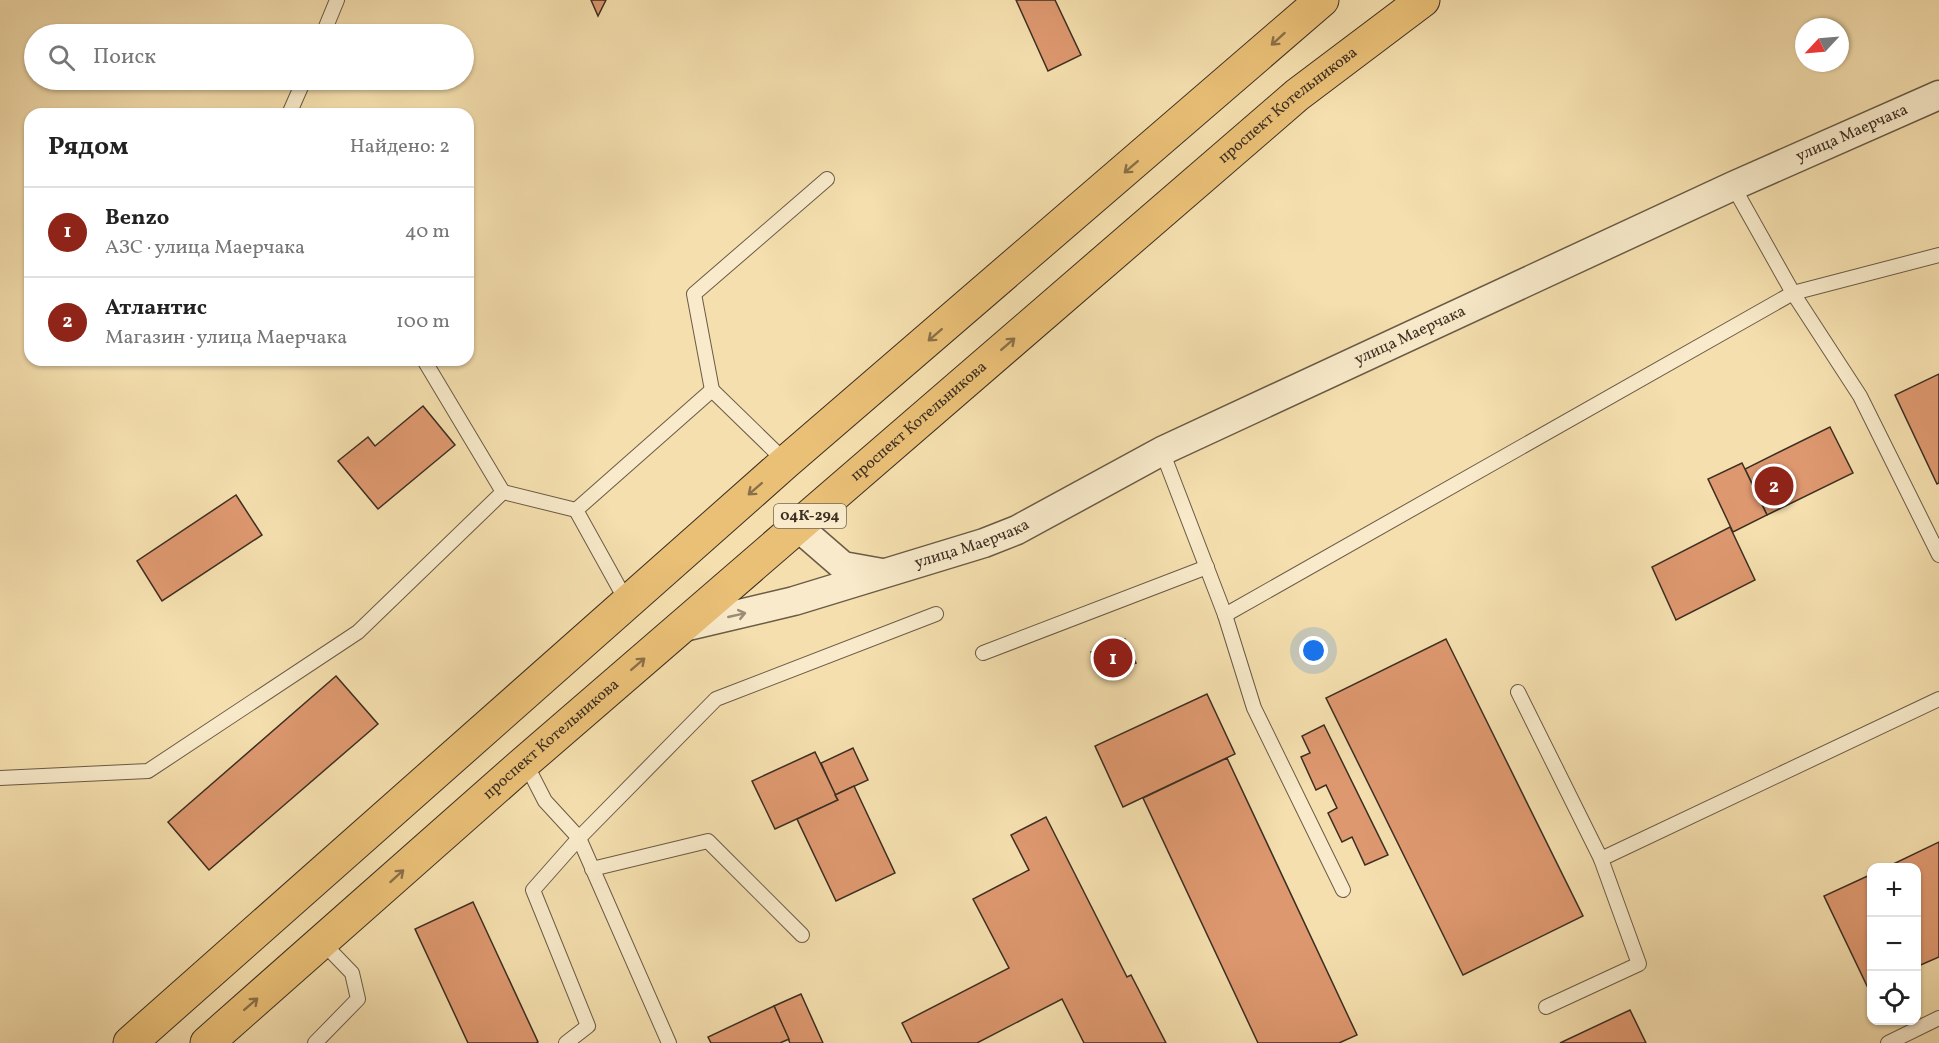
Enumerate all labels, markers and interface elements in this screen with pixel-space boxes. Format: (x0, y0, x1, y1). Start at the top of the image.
north arrow (1795, 18, 1849, 72)
search box (24, 24, 474, 90)
one-way arrow (1271, 32, 1286, 46)
icon: search (45, 41, 78, 74)
text: Поиск (93, 42, 156, 73)
street label: проспект Котельникова (1214, 42, 1362, 169)
street label: улица Маерчака (1792, 99, 1912, 168)
text: Рядом (48, 129, 128, 165)
text: Найдено: 2 (350, 133, 450, 161)
one-way arrow (1124, 160, 1139, 174)
text: Benzo (105, 203, 169, 234)
text: 1 (63, 218, 72, 246)
text: 40 m (405, 218, 450, 246)
text: АЗС · улица Маерчака (105, 234, 305, 262)
text: Атлантис (105, 293, 207, 324)
street label: улица Маерчака (1351, 300, 1469, 371)
text: 2 (62, 308, 73, 336)
text: 100 m (396, 308, 450, 336)
text: Магазин · улица Маерчака (105, 324, 347, 352)
one-way arrow (928, 328, 943, 342)
one-way arrow (1000, 338, 1016, 352)
street label: проспект Котельникова (846, 356, 992, 487)
pin: 2 (1754, 464, 1794, 508)
one-way arrow (747, 483, 763, 496)
road number: 04К-294 (774, 504, 846, 528)
street label: улица Маерчака (912, 514, 1034, 575)
one-way arrow (727, 608, 746, 620)
pin: 1 (1094, 636, 1132, 680)
your location (1299, 636, 1328, 665)
one-way arrow (630, 657, 645, 671)
street label: проспект Котельникова (478, 674, 624, 805)
map controls (1867, 863, 1921, 1025)
button: + (1867, 863, 1921, 917)
one-way arrow (389, 869, 404, 883)
button: − (1867, 917, 1921, 971)
button: locate (1867, 971, 1921, 1025)
one-way arrow (243, 998, 259, 1011)

